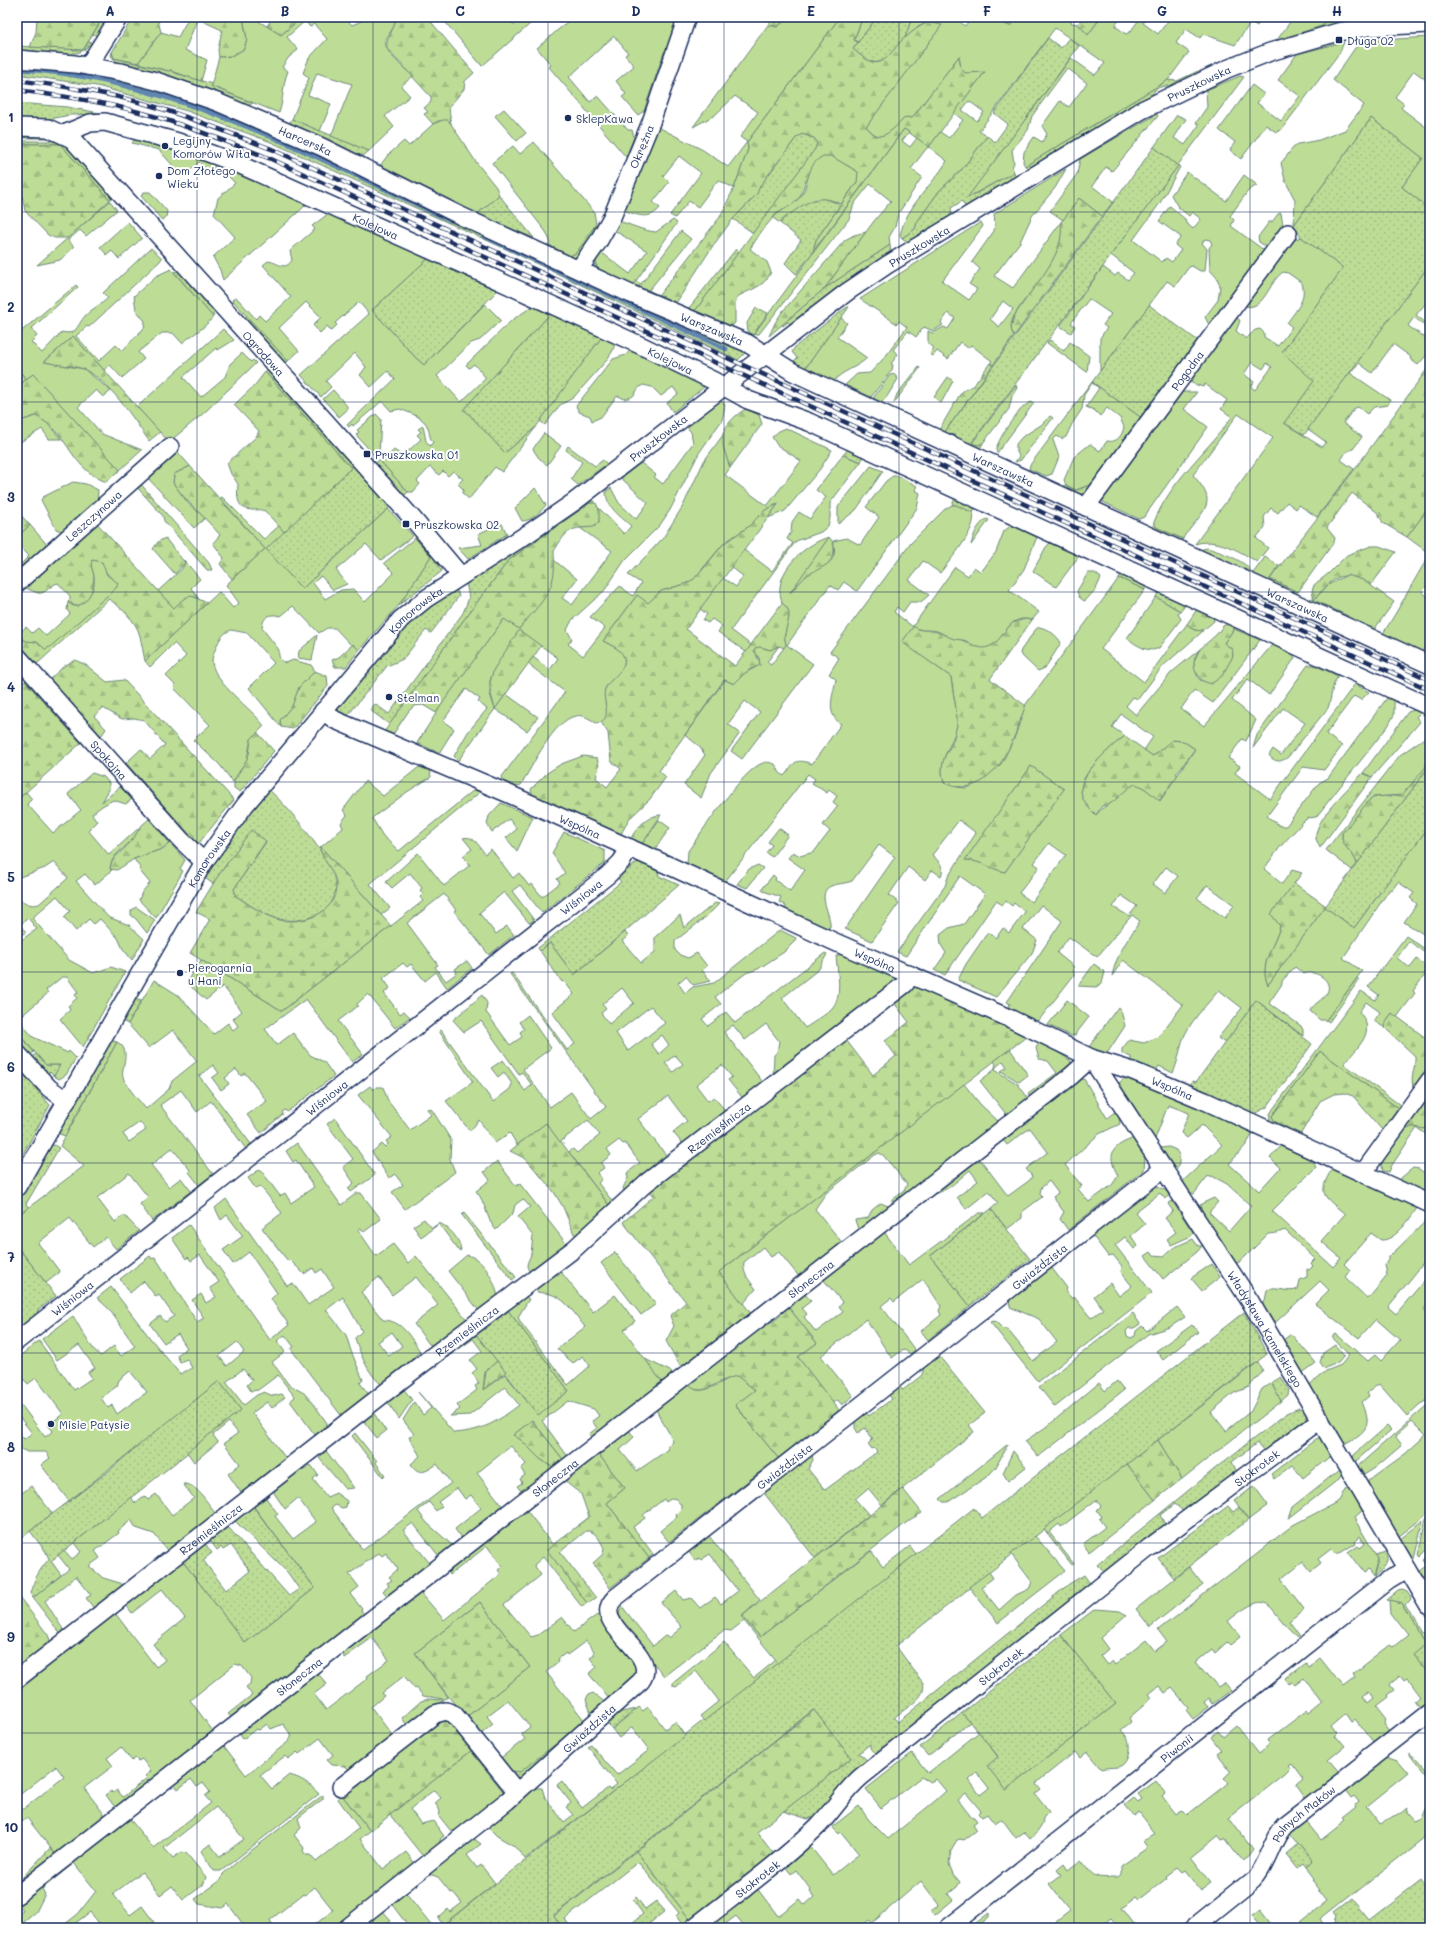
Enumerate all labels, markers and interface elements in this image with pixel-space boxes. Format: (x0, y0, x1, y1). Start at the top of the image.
text: A (105, 2, 115, 19)
text: B (281, 2, 290, 19)
text: C (455, 2, 465, 19)
text: D (631, 2, 641, 19)
text: E (807, 2, 815, 19)
text: F (983, 2, 991, 19)
text: G (1157, 2, 1167, 19)
text: H (1332, 2, 1342, 19)
place label: Długa 02 (1347, 33, 1394, 48)
marker: Długa 02 (1334, 35, 1344, 45)
street label: Pruszkowska (1164, 61, 1233, 104)
text: 1 (8, 108, 14, 125)
place label: SklepKawa (576, 111, 633, 126)
marker: SklepKawa (563, 113, 573, 123)
street label: Harcerska (276, 122, 335, 159)
street label: Okrężna (625, 122, 657, 171)
place label: Legijny Komorów Wita (173, 133, 250, 161)
marker: Legijny Komorów Wita (160, 141, 170, 151)
place label: Dom Złotego Wieku (167, 163, 236, 191)
marker: Dom Złotego Wieku (154, 171, 164, 181)
street label: Kolejowa (351, 209, 401, 242)
street label: Pruszkowska (886, 221, 952, 270)
text: 2 (7, 298, 15, 315)
street label: Warszawska (678, 308, 746, 348)
street label: Ogrodowa (240, 327, 288, 379)
street label: Kolejowa (646, 343, 696, 377)
street label: Pogodna (1167, 347, 1207, 393)
street label: Pruszkowska (626, 410, 690, 464)
place label: Pruszkowska 01 (375, 447, 459, 462)
street label: Warszawska (970, 448, 1037, 490)
marker: Pruszkowska 01 (362, 449, 372, 459)
street label: Leszczynowa (62, 486, 125, 544)
text: 3 (7, 488, 15, 505)
place label: Pruszkowska 02 (414, 517, 499, 532)
marker: Pruszkowska 02 (401, 519, 411, 529)
street label: Komorowska (385, 582, 446, 636)
street label: Warszawska (1264, 583, 1332, 625)
text: 4 (7, 678, 15, 695)
place label: Stelman (397, 690, 439, 705)
marker: Stelman (384, 692, 394, 702)
street label: Spokojna (88, 737, 131, 783)
street label: Wspólna (557, 810, 603, 842)
street label: Komorowska (184, 825, 233, 890)
text: 5 (7, 868, 15, 885)
street label: Wiśniowa (557, 875, 605, 918)
street label: Wspólna (852, 944, 899, 975)
place label: Pierogarnia u Hani (188, 960, 252, 988)
marker: Pierogarnia u Hani (175, 968, 185, 978)
text: 6 (7, 1058, 15, 1075)
street label: Wspólna (1149, 1072, 1196, 1103)
street label: Wiśniowa (302, 1076, 351, 1118)
street label: Rzemieślnicza (684, 1098, 753, 1156)
street label: Gwiaździsta (1008, 1239, 1070, 1292)
text: 7 (7, 1248, 15, 1265)
street label: Słoneczna (784, 1256, 837, 1301)
street label: Władysława Kamelskiego (1224, 1267, 1307, 1390)
street label: Wiśniowa (48, 1276, 96, 1319)
street label: Rzemieślnicza (432, 1301, 502, 1359)
place label: Misie Patysie (59, 1417, 130, 1432)
marker: Misie Patysie (46, 1419, 56, 1429)
text: 8 (7, 1438, 15, 1455)
street label: Gwiaździsta (753, 1439, 815, 1492)
street label: Stokrotek (1231, 1445, 1282, 1489)
street label: Słoneczna (529, 1454, 581, 1500)
street label: Rzemieślnicza (176, 1499, 245, 1558)
text: 9 (7, 1628, 15, 1645)
street label: Stokrotek (975, 1643, 1026, 1688)
street label: Słoneczna (273, 1653, 325, 1699)
street label: Gwiaździsta (559, 1700, 619, 1756)
street label: Piwonii (1157, 1730, 1196, 1765)
street label: Polnych Maków (1268, 1781, 1338, 1844)
text: 10 (4, 1818, 18, 1835)
street label: Stokrotek (732, 1856, 783, 1901)

